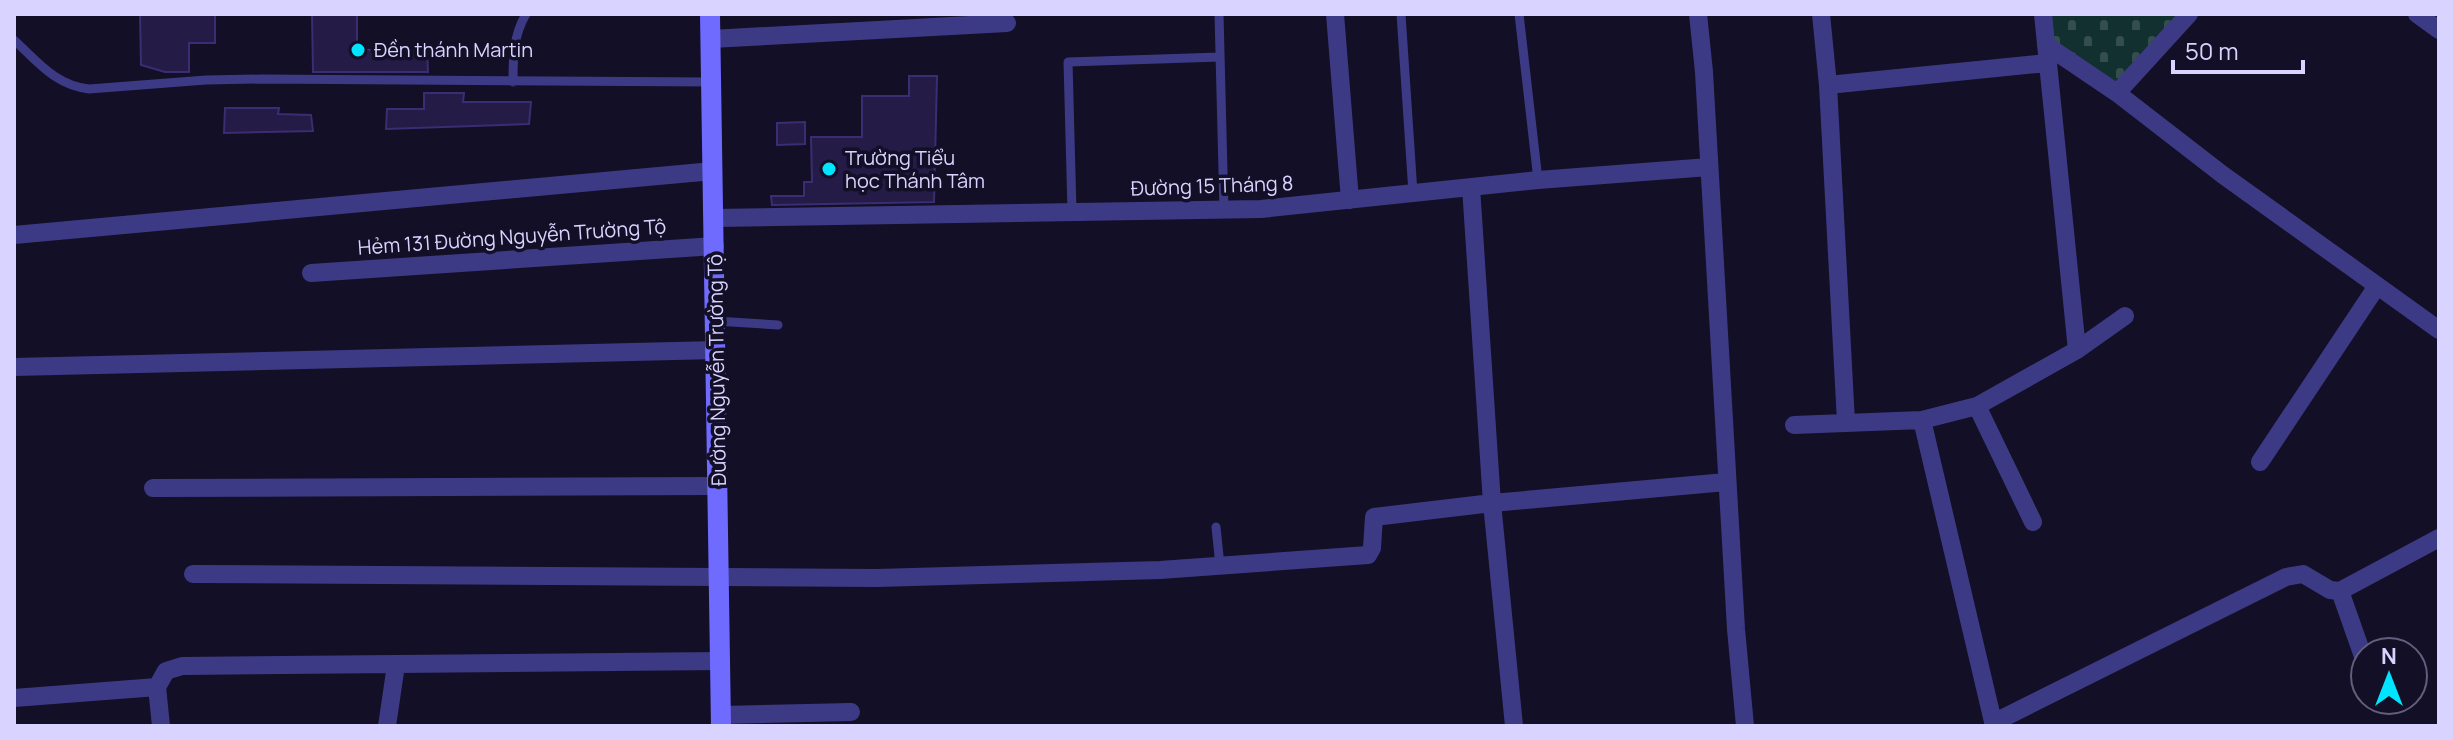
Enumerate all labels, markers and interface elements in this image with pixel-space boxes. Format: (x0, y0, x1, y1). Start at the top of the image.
scale bar (2173, 24, 2303, 74)
text: 50 m (2185, 34, 2239, 67)
place label: Đền thánh Martin (374, 36, 533, 63)
marker: Đền thánh Martin (349, 41, 367, 59)
place label: Trường Tiểu học Thánh Tâm (845, 144, 985, 194)
marker: Trường Tiểu học Thánh Tâm (820, 160, 838, 178)
street label: Đường 15 Tháng 8 (1130, 169, 1294, 202)
street label: Hẻm 131 Đường Nguyễn Trường Tộ (357, 212, 667, 261)
street label: Đường Nguyễn Trường Tộ (701, 254, 732, 486)
north arrow (2349, 636, 2429, 716)
text: N (2381, 641, 2397, 671)

